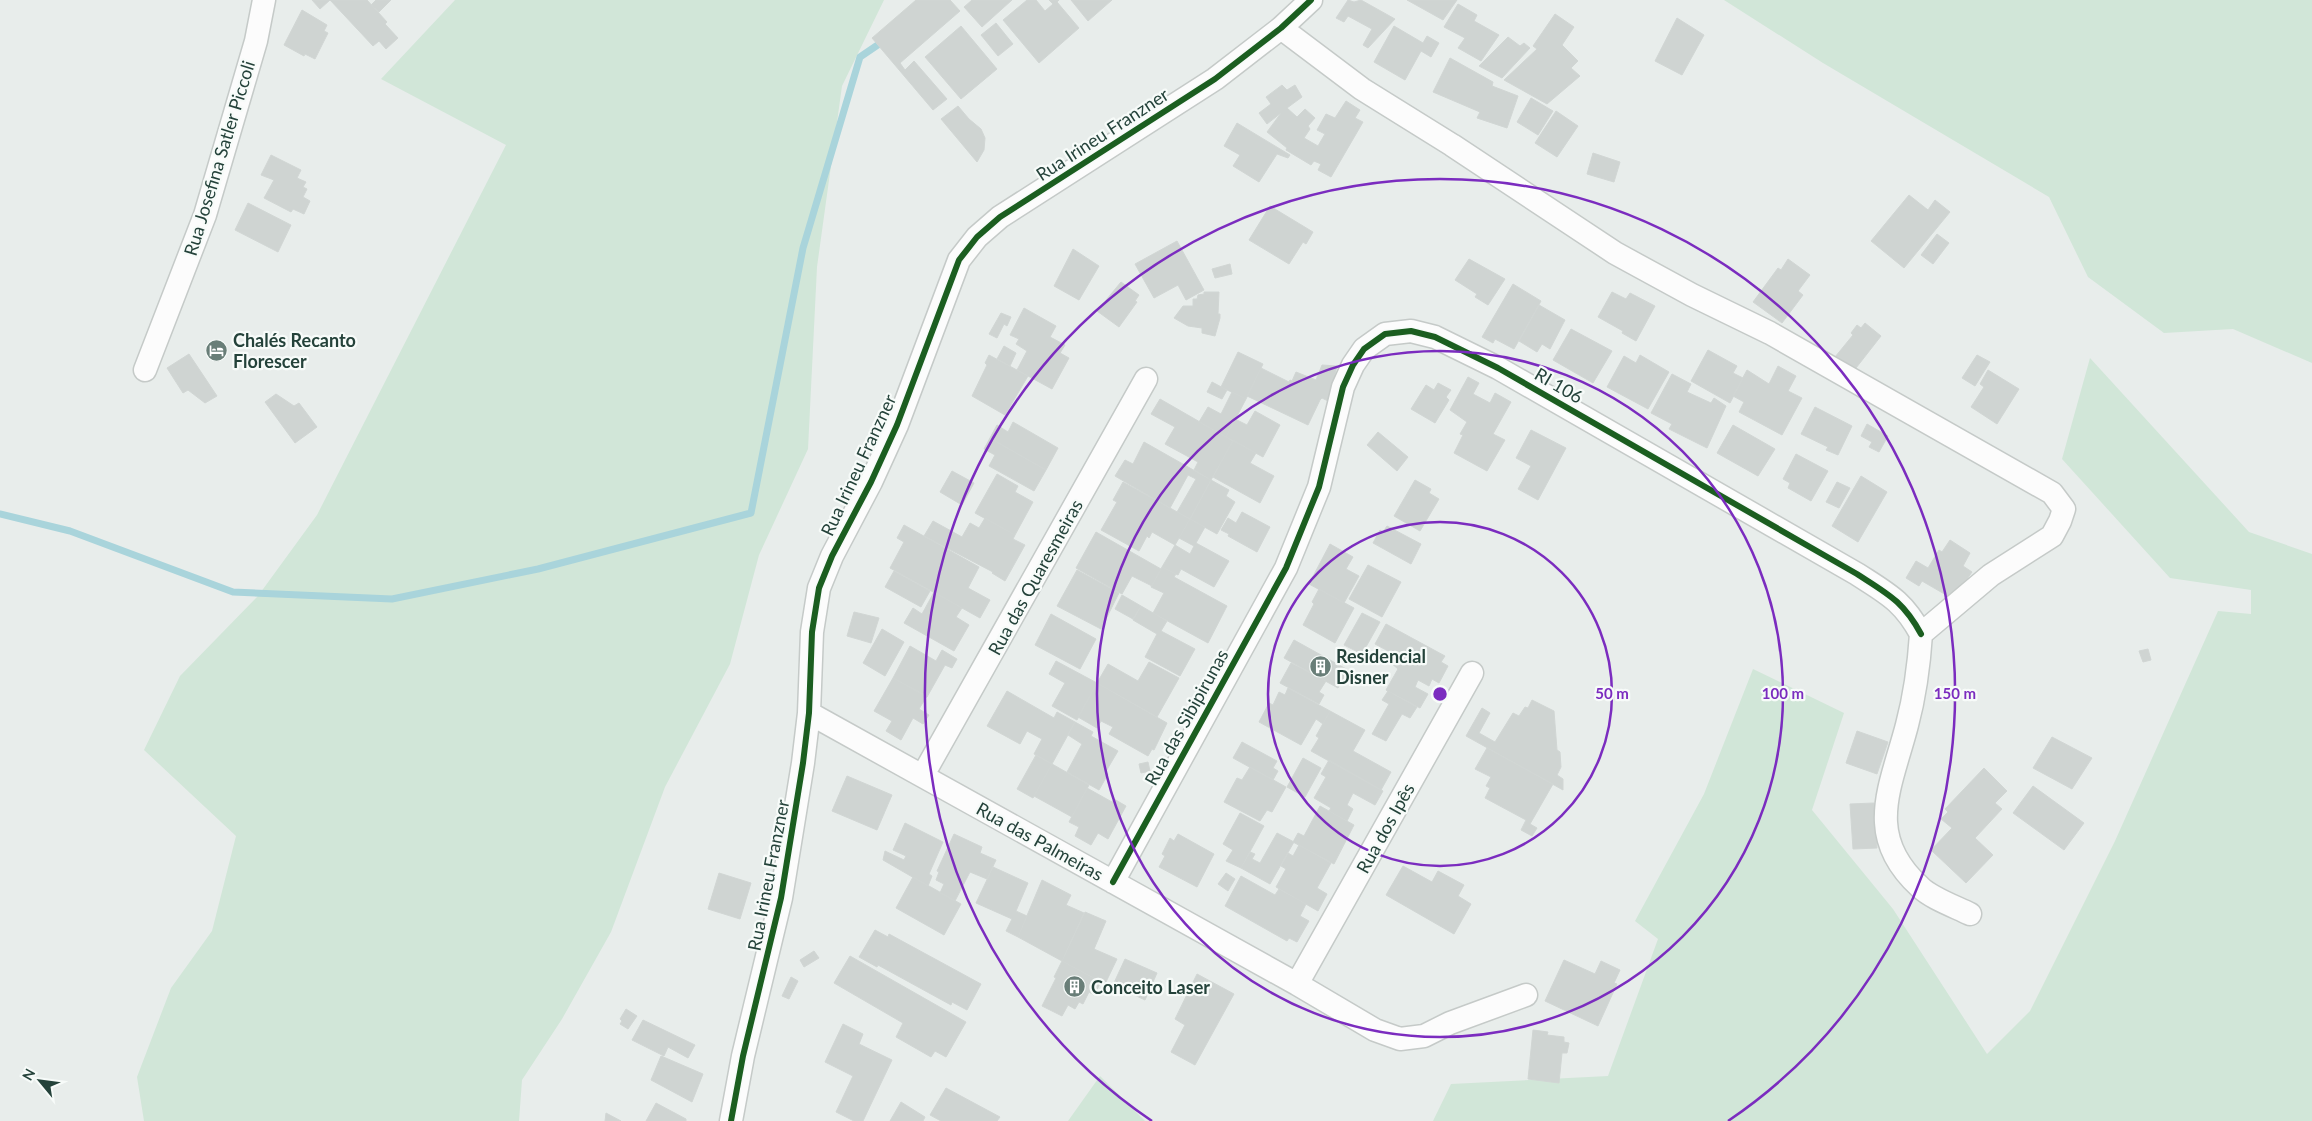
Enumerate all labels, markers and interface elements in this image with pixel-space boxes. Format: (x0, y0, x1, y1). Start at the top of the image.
street label: Rua Josefina Satler Piccoli (179, 58, 259, 258)
street label: Rua Irineu Franzner (1032, 83, 1173, 185)
place label: Chalés Recanto Florescer (233, 329, 356, 372)
hotel icon: Chalés Recanto Florescer (205, 338, 229, 362)
street label: RI 106 (1531, 362, 1587, 408)
street label: Rua Irineu Franzner (816, 390, 901, 539)
street label: Rua das Quaresmeiras (983, 495, 1087, 659)
street label: Rua das Sibipirunas (1140, 645, 1233, 789)
place label: Residencial Disner (1336, 645, 1426, 688)
building icon: Residencial Disner (1308, 654, 1332, 678)
text: 50 m (1595, 684, 1629, 702)
text: 100 m (1762, 684, 1804, 702)
text: 150 m (1934, 684, 1976, 702)
centre of rings (1431, 685, 1449, 703)
street label: Rua dos Ipês (1351, 779, 1419, 877)
street label: Rua Irineu Franzner (743, 797, 794, 952)
street label: Rua das Palmeiras (973, 797, 1107, 885)
building icon: Conceito Laser (1063, 975, 1087, 999)
place label: Conceito Laser (1091, 976, 1210, 998)
north arrow (15, 1056, 65, 1106)
text: N (18, 1066, 38, 1083)

